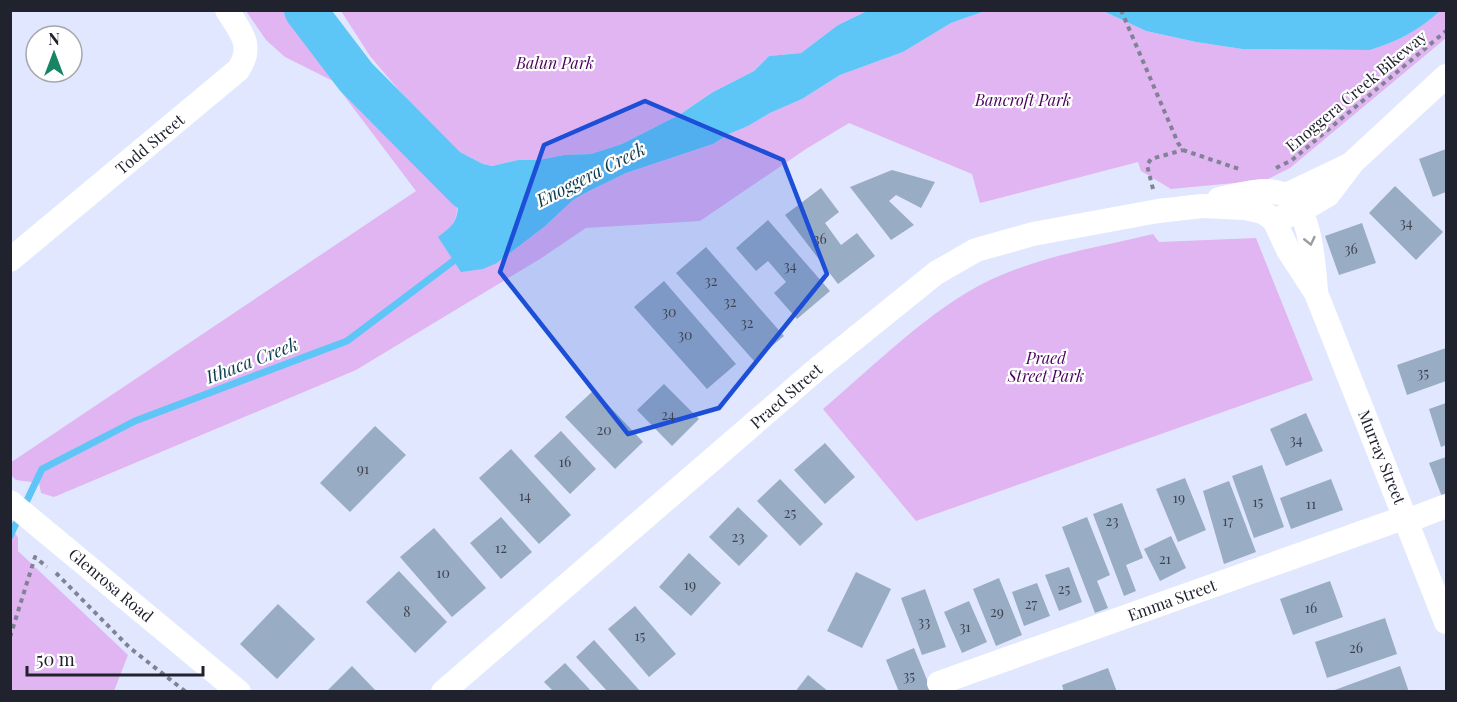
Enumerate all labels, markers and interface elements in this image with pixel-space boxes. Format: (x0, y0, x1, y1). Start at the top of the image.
north arrow (24, 24, 84, 84)
street label: Enoggera Creek Bikeway (1281, 26, 1430, 156)
text: N (48, 28, 60, 49)
park label: Balun Park (515, 52, 594, 73)
park label: Bancroft Park (974, 89, 1071, 110)
street label: Todd Street (111, 109, 189, 179)
water label: Enoggera Creek (531, 136, 649, 212)
house number: 34 (1399, 213, 1413, 232)
house number: 36 (813, 229, 827, 248)
one-way arrow (1303, 236, 1316, 246)
house number: 36 (1344, 239, 1358, 258)
house number: 34 (783, 256, 797, 275)
house number: 32 (704, 271, 718, 290)
house number: 32 (723, 292, 737, 311)
house number: 30 (662, 302, 676, 321)
house number: 32 (740, 313, 754, 332)
house number: 30 (678, 325, 692, 344)
water label: Ithaca Creek (201, 331, 301, 389)
park label: Praed Street Park (1007, 347, 1084, 386)
street label: Praed Street (745, 358, 826, 433)
house number: 35 (1417, 363, 1429, 382)
house number: 24 (661, 405, 675, 424)
street label: Murray Street (1354, 407, 1411, 507)
house number: 20 (596, 420, 612, 439)
house number: 34 (1289, 430, 1303, 449)
house number: 16 (559, 452, 571, 471)
house number: 91 (357, 459, 369, 478)
house number: 14 (519, 486, 531, 505)
house number: 19 (1173, 488, 1185, 507)
house number: 15 (1253, 492, 1264, 511)
house number: 11 (1306, 494, 1316, 513)
house number: 25 (784, 503, 796, 522)
house number: 23 (1105, 511, 1119, 530)
house number: 17 (1223, 511, 1234, 530)
house number: 23 (731, 527, 745, 546)
house number: 12 (495, 538, 507, 557)
street label: Glenrosa Road (65, 543, 158, 626)
house number: 21 (1159, 549, 1171, 568)
house number: 10 (436, 563, 450, 582)
street label: Emma Street (1125, 574, 1219, 625)
house number: 19 (684, 575, 696, 594)
house number: 25 (1058, 579, 1070, 598)
house number: 27 (1025, 594, 1038, 613)
house number: 16 (1305, 598, 1317, 617)
house number: 8 (403, 602, 411, 621)
house number: 29 (990, 602, 1004, 621)
house number: 33 (918, 612, 930, 631)
house number: 31 (959, 617, 971, 636)
house number: 15 (635, 626, 646, 645)
house number: 26 (1349, 638, 1363, 657)
scale bar (27, 639, 202, 677)
text: 50 m (36, 647, 75, 671)
house number: 35 (903, 666, 915, 685)

